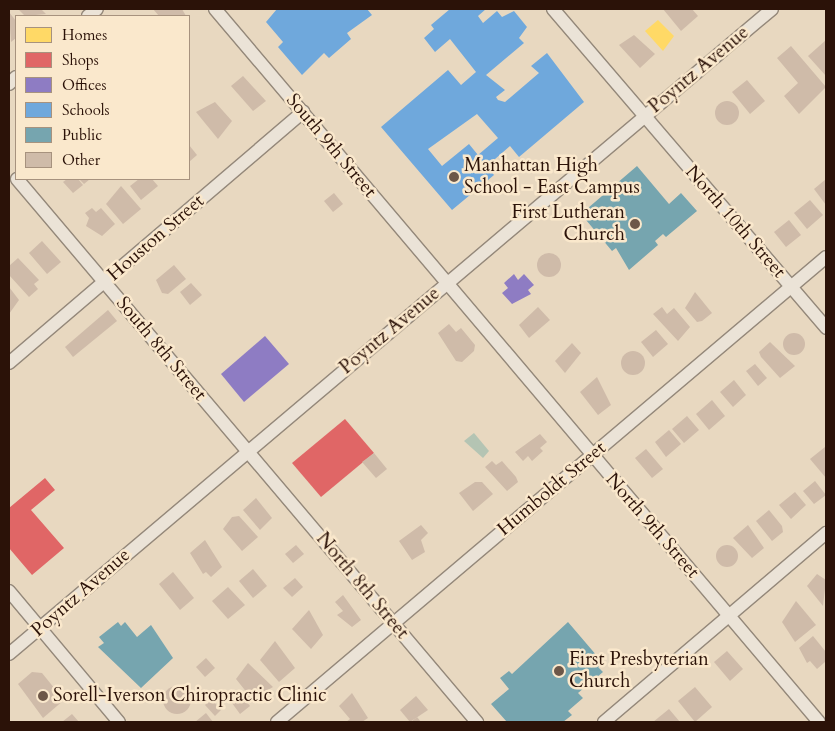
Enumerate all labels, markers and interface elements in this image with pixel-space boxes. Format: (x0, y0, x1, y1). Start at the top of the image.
legend (15, 15, 190, 180)
street label: Poyntz Avenue (644, 22, 754, 118)
text: Homes (62, 25, 107, 45)
text: Shops (62, 50, 99, 70)
text: Offices (62, 75, 107, 95)
street label: South 9th Street (281, 89, 381, 203)
text: Schools (62, 100, 110, 120)
text: Public (62, 125, 102, 145)
text: Other (62, 150, 100, 170)
place label: Manhattan High School - East Campus (464, 155, 640, 199)
street label: North 10th Street (680, 161, 790, 283)
marker: Manhattan High School - East Campus (448, 171, 460, 183)
street label: Houston Street (103, 190, 209, 286)
place label: First Lutheran Church (512, 202, 625, 246)
marker: First Lutheran Church (629, 218, 641, 230)
street label: Poyntz Avenue (335, 283, 445, 379)
street label: South 8th Street (111, 292, 211, 406)
street label: Humboldt Street (493, 437, 611, 541)
street label: North 9th Street (600, 469, 704, 583)
street label: North 8th Street (311, 528, 413, 644)
street label: Poyntz Avenue (27, 544, 135, 642)
place label: First Presbyterian Church (569, 649, 709, 693)
marker: First Presbyterian Church (553, 665, 565, 677)
place label: Sorell-Iverson Chiropractic Clinic (53, 685, 327, 707)
marker: Sorell-Iverson Chiropractic Clinic (37, 690, 49, 702)

